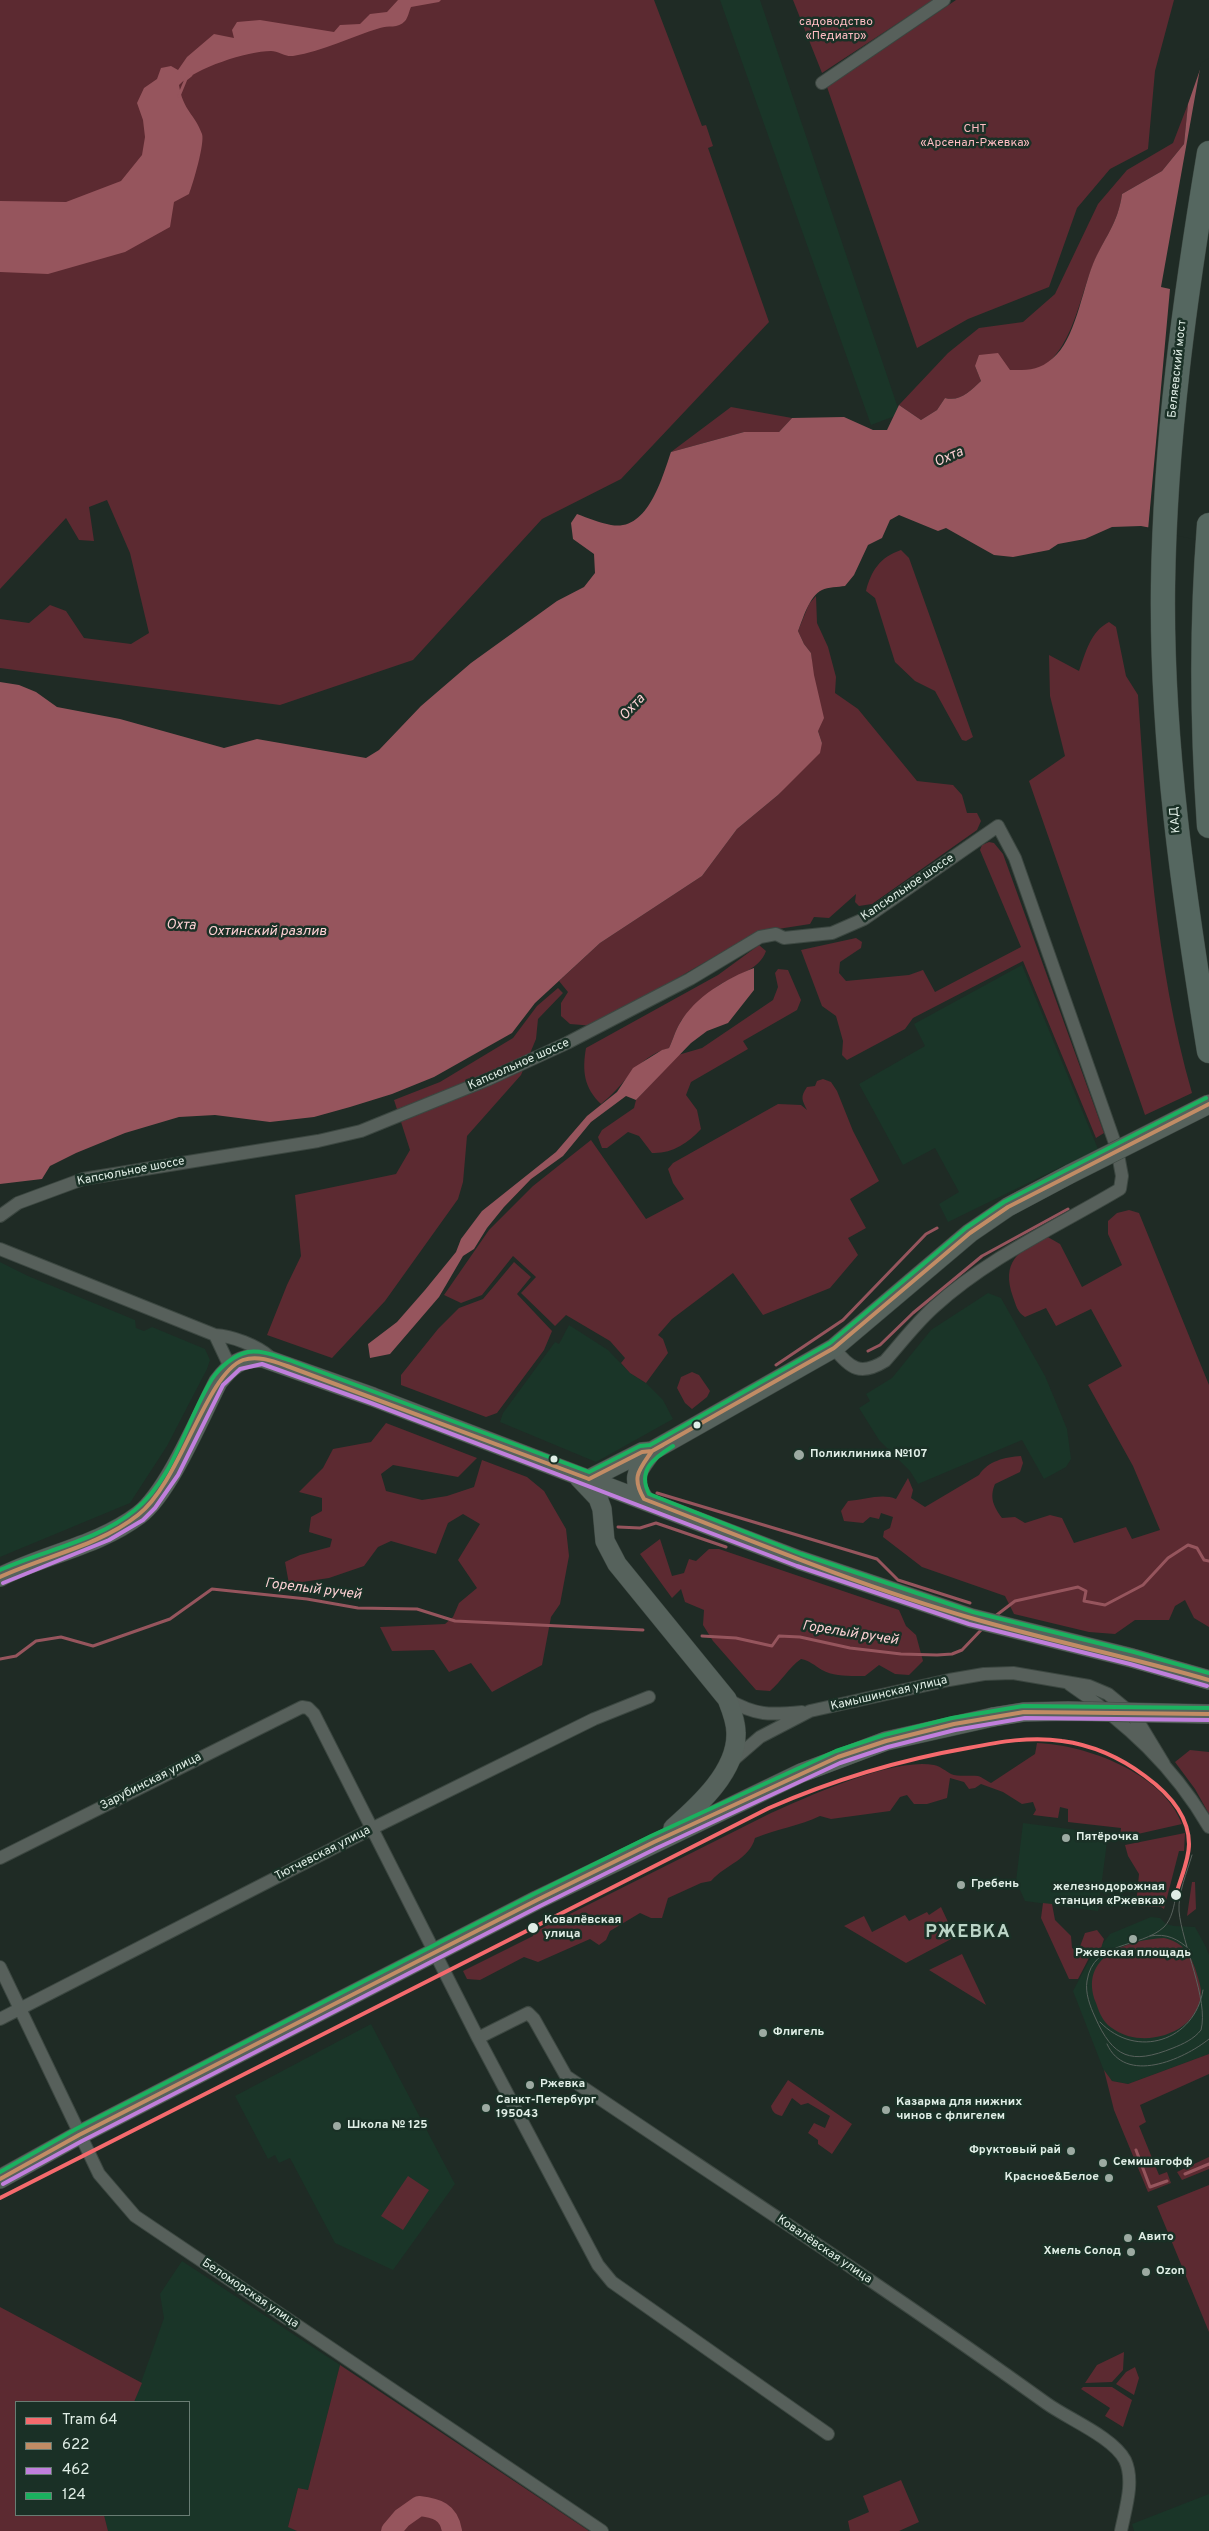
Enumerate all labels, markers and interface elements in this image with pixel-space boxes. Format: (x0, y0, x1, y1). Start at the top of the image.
park label: садоводство «Педиатр» (799, 16, 873, 44)
park label: СНТ «Арсенал-Ржевка» (920, 123, 1030, 151)
street label: Беляевский мост (1166, 319, 1190, 419)
water label: Охта (932, 444, 966, 472)
water label: Охта (617, 691, 649, 725)
street label: КАД (1168, 806, 1184, 834)
street label: Капсюльное шоссе (859, 851, 957, 925)
water label: Охта (166, 917, 196, 935)
water label: Охтинский разлив (208, 924, 326, 940)
street label: Капсюльное шоссе (466, 1036, 572, 1094)
street label: Капсюльное шоссе (76, 1154, 186, 1190)
unlabelled marker (692, 1420, 702, 1430)
marker: Поликлиника №107 (792, 1448, 806, 1462)
place label: Поликлиника №107 (810, 1448, 927, 1462)
unlabelled marker (549, 1454, 559, 1464)
water label: Горелый ручей (264, 1576, 362, 1604)
water label: Горелый ручей (801, 1618, 899, 1650)
street label: Камышинская улица (829, 1674, 949, 1714)
street label: Зарубинская улица (98, 1750, 204, 1814)
street label: Тютчевская улица (273, 1824, 373, 1884)
place label: Пятёрочка (1076, 1831, 1139, 1845)
marker: Пятёрочка (1060, 1832, 1072, 1844)
place label: Гребень (971, 1878, 1019, 1892)
marker: Гребень (955, 1879, 967, 1891)
place label: железнодорожная станция «Ржевка» (1053, 1881, 1165, 1909)
marker: железнодорожная станция «Ржевка» (1169, 1888, 1183, 1902)
place label: Ковалёвская улица (544, 1914, 621, 1942)
marker: Ковалёвская улица (526, 1921, 540, 1935)
district label: РЖЕВКА (925, 1922, 1011, 1944)
marker: Ржевская площадь (1127, 1933, 1139, 1945)
place label: Ржевская площадь (1075, 1947, 1191, 1961)
place label: Флигель (773, 2026, 824, 2040)
marker: Флигель (757, 2027, 769, 2039)
place label: Ржевка (540, 2078, 585, 2092)
marker: Ржевка (524, 2079, 536, 2091)
place label: Санкт-Петербург 195043 (496, 2094, 596, 2122)
place label: Казарма для нижних чинов с флигелем (896, 2096, 1022, 2124)
marker: Санкт-Петербург 195043 (480, 2102, 492, 2114)
marker: Казарма для нижних чинов с флигелем (880, 2104, 892, 2116)
place label: Школа № 125 (347, 2119, 428, 2133)
marker: Школа № 125 (331, 2120, 343, 2132)
place label: Фруктовый рай (969, 2144, 1061, 2158)
marker: Фруктовый рай (1065, 2145, 1077, 2157)
place label: Семишагофф (1113, 2156, 1192, 2170)
marker: Семишагофф (1097, 2157, 1109, 2169)
place label: Красное&Белое (1004, 2171, 1099, 2185)
marker: Красное&Белое (1103, 2172, 1115, 2184)
street label: Ковалёвская улица (774, 2213, 874, 2287)
place label: Авито (1138, 2231, 1174, 2245)
marker: Авито (1122, 2232, 1134, 2244)
place label: Хмель Солод (1043, 2245, 1121, 2259)
marker: Хмель Солод (1125, 2246, 1137, 2258)
street label: Беломорская улица (199, 2256, 301, 2332)
place label: Ozon (1156, 2265, 1185, 2279)
marker: Ozon (1140, 2266, 1152, 2278)
legend (15, 2401, 190, 2516)
text: Tram 64 (62, 2411, 118, 2430)
text: 622 (62, 2436, 89, 2455)
text: 462 (62, 2461, 89, 2480)
text: 124 (62, 2486, 86, 2505)

